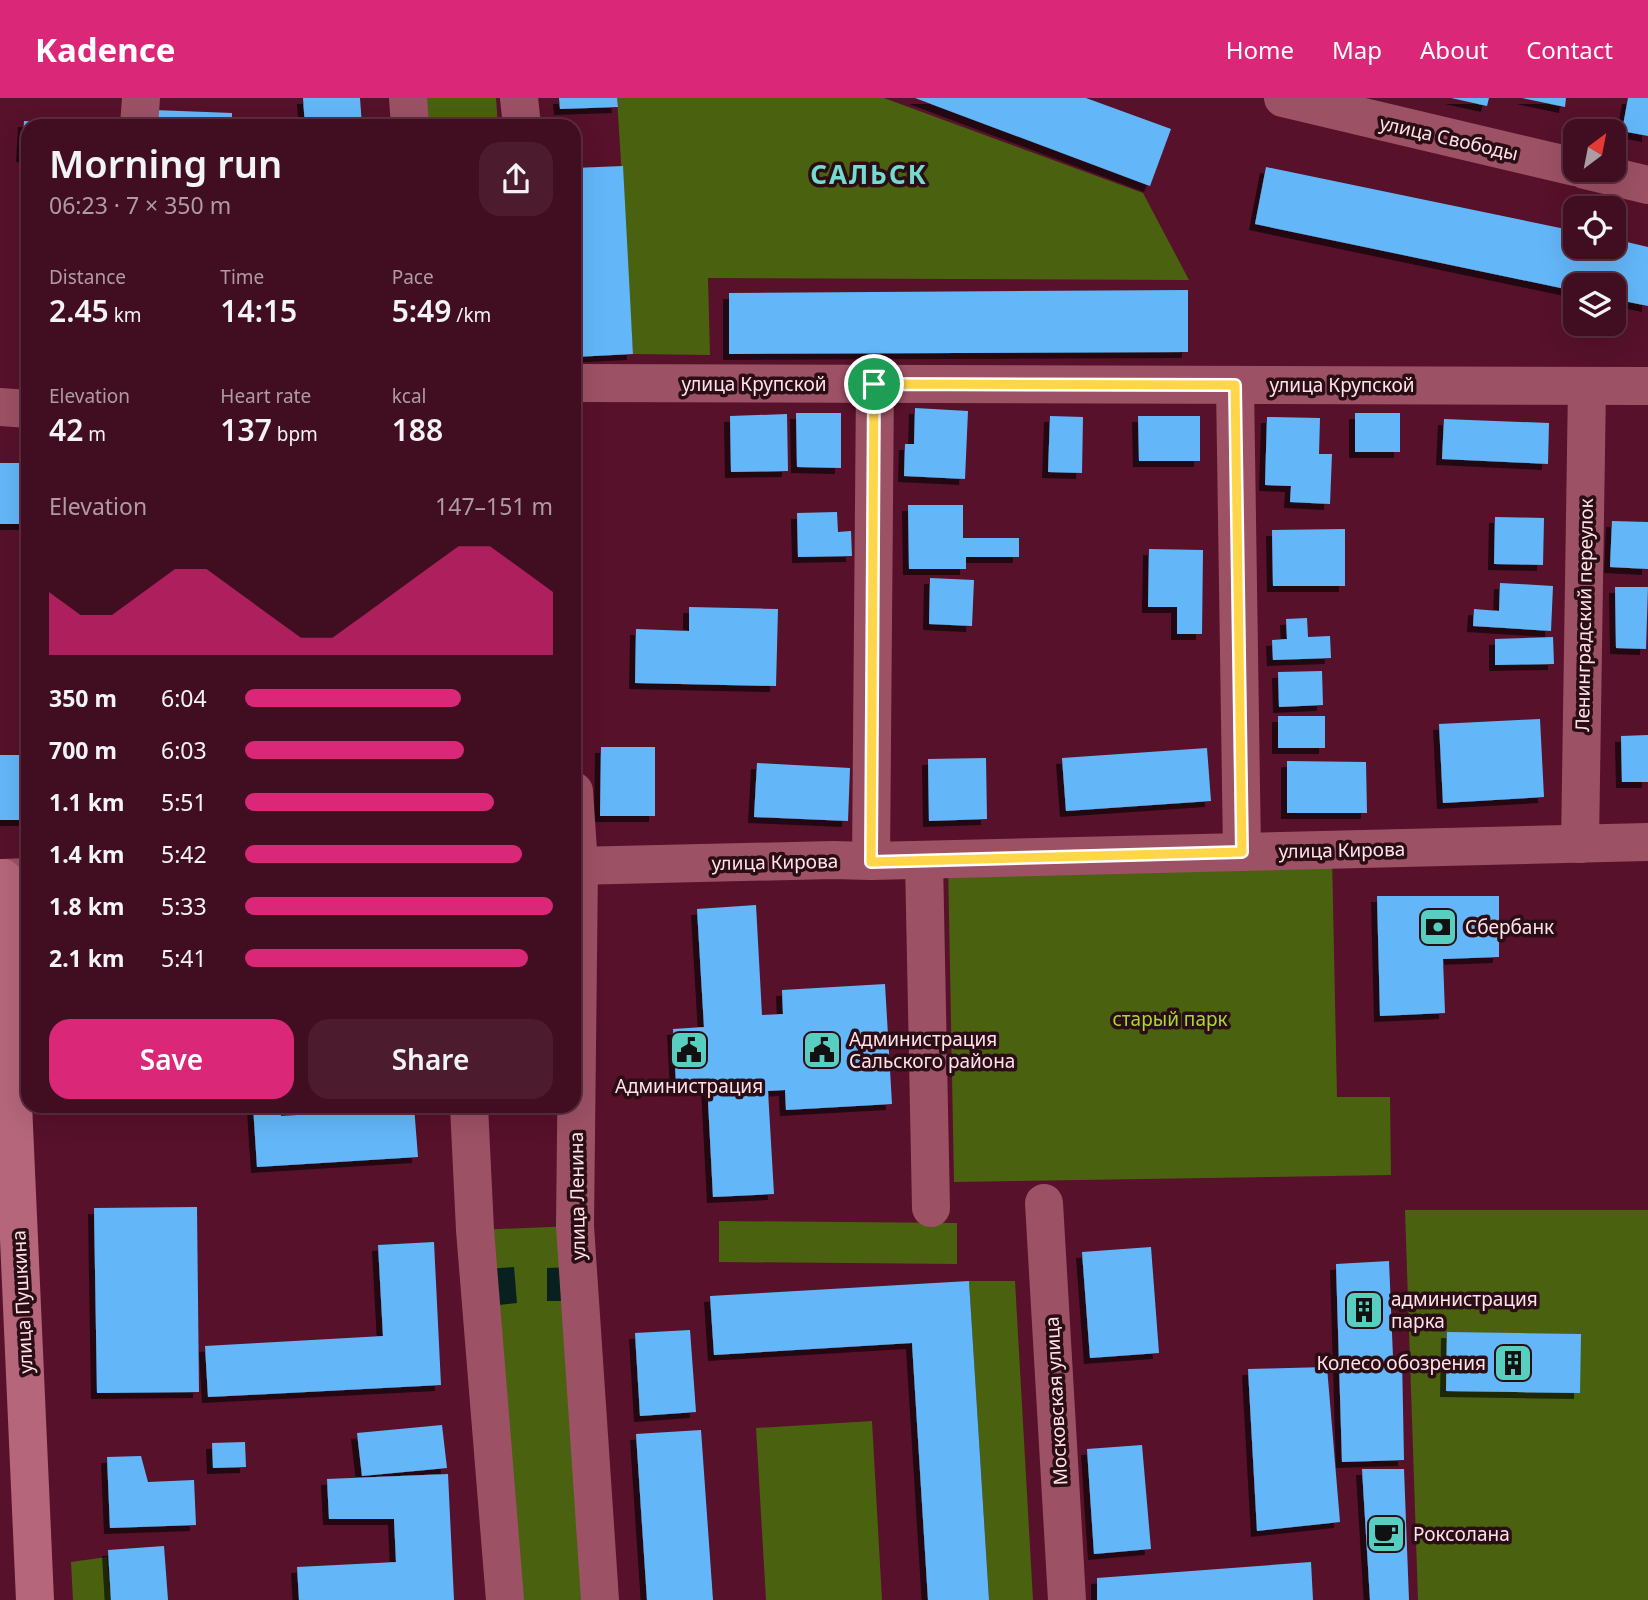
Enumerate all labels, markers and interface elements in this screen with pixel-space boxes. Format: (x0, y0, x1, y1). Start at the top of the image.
text: Kadence (35, 27, 175, 72)
text: Home (1226, 33, 1294, 66)
text: Map (1332, 33, 1382, 66)
text: About (1420, 33, 1488, 66)
text: Contact (1526, 33, 1613, 66)
street label: улица Свободы (1377, 109, 1521, 167)
north arrow (1563, 119, 1626, 182)
map controls (1563, 119, 1626, 336)
text: Morning run (49, 137, 282, 189)
button: share (479, 142, 553, 216)
district label: САЛЬСК (810, 156, 928, 192)
text: 06:23 · 7 × 350 m (49, 189, 231, 221)
button: locate (1563, 196, 1626, 259)
text: Distance (49, 264, 126, 290)
text: Time (220, 264, 264, 290)
text: Pace (392, 264, 434, 290)
button: layers (1563, 273, 1626, 336)
text: 2.45 (49, 290, 109, 331)
text: 14:15 (220, 290, 297, 331)
text: 5:49 (392, 290, 451, 331)
text: km (109, 302, 142, 328)
text: /km (451, 302, 491, 328)
pin (844, 354, 904, 414)
icon: arrive (855, 365, 893, 403)
street label: улица Крупской (681, 371, 827, 397)
street label: улица Крупской (1269, 372, 1415, 398)
text: Elevation (49, 383, 130, 409)
text: Heart rate (220, 383, 311, 409)
text: kcal (392, 383, 426, 409)
text: 42 (49, 409, 83, 450)
text: 137 (220, 409, 272, 450)
text: 188 (392, 409, 443, 450)
text: m (83, 421, 106, 447)
text: bpm (272, 421, 318, 447)
text: Elevation (49, 490, 147, 522)
text: 147–151 m (435, 490, 553, 522)
street label: Ленинградский переулок (1569, 498, 1599, 732)
text: 350 m (49, 682, 117, 714)
text: 6:04 (161, 682, 207, 714)
text: 700 m (49, 734, 117, 766)
text: 6:03 (161, 734, 207, 766)
text: 1.1 km (49, 786, 124, 818)
text: 5:51 (161, 786, 207, 818)
street label: улица Кирова (1278, 836, 1406, 864)
text: 1.4 km (49, 838, 124, 870)
text: 5:42 (161, 838, 207, 870)
street label: улица Кирова (711, 848, 839, 876)
text: 1.8 km (49, 890, 124, 922)
text: 5:33 (161, 890, 207, 922)
bank icon: Сбербанк (1417, 906, 1459, 948)
place label: Сбербанк (1465, 914, 1554, 940)
text: 2.1 km (49, 942, 124, 974)
text: 5:41 (161, 942, 207, 974)
park label: старый парк (1112, 1006, 1228, 1032)
button: Save (49, 1019, 294, 1099)
button: Share (308, 1019, 553, 1099)
place label: Администрация Сальского района (849, 1026, 1015, 1074)
public building icon: Администрация (668, 1029, 710, 1071)
public building icon: Администрация Сальского района (801, 1029, 843, 1071)
place label: Администрация (615, 1073, 763, 1099)
street label: улица Ленина (563, 1132, 591, 1260)
street label: улица Пушкина (5, 1230, 39, 1374)
place label: администрация парка (1391, 1286, 1538, 1334)
building icon: администрация парка (1343, 1289, 1385, 1331)
street label: Московская улица (1039, 1316, 1073, 1486)
building icon: Колесо обозрения (1492, 1342, 1534, 1384)
place label: Колесо обозрения (1317, 1350, 1486, 1376)
cafe icon: Роксолана (1365, 1513, 1407, 1555)
place label: Роксолана (1413, 1521, 1510, 1547)

